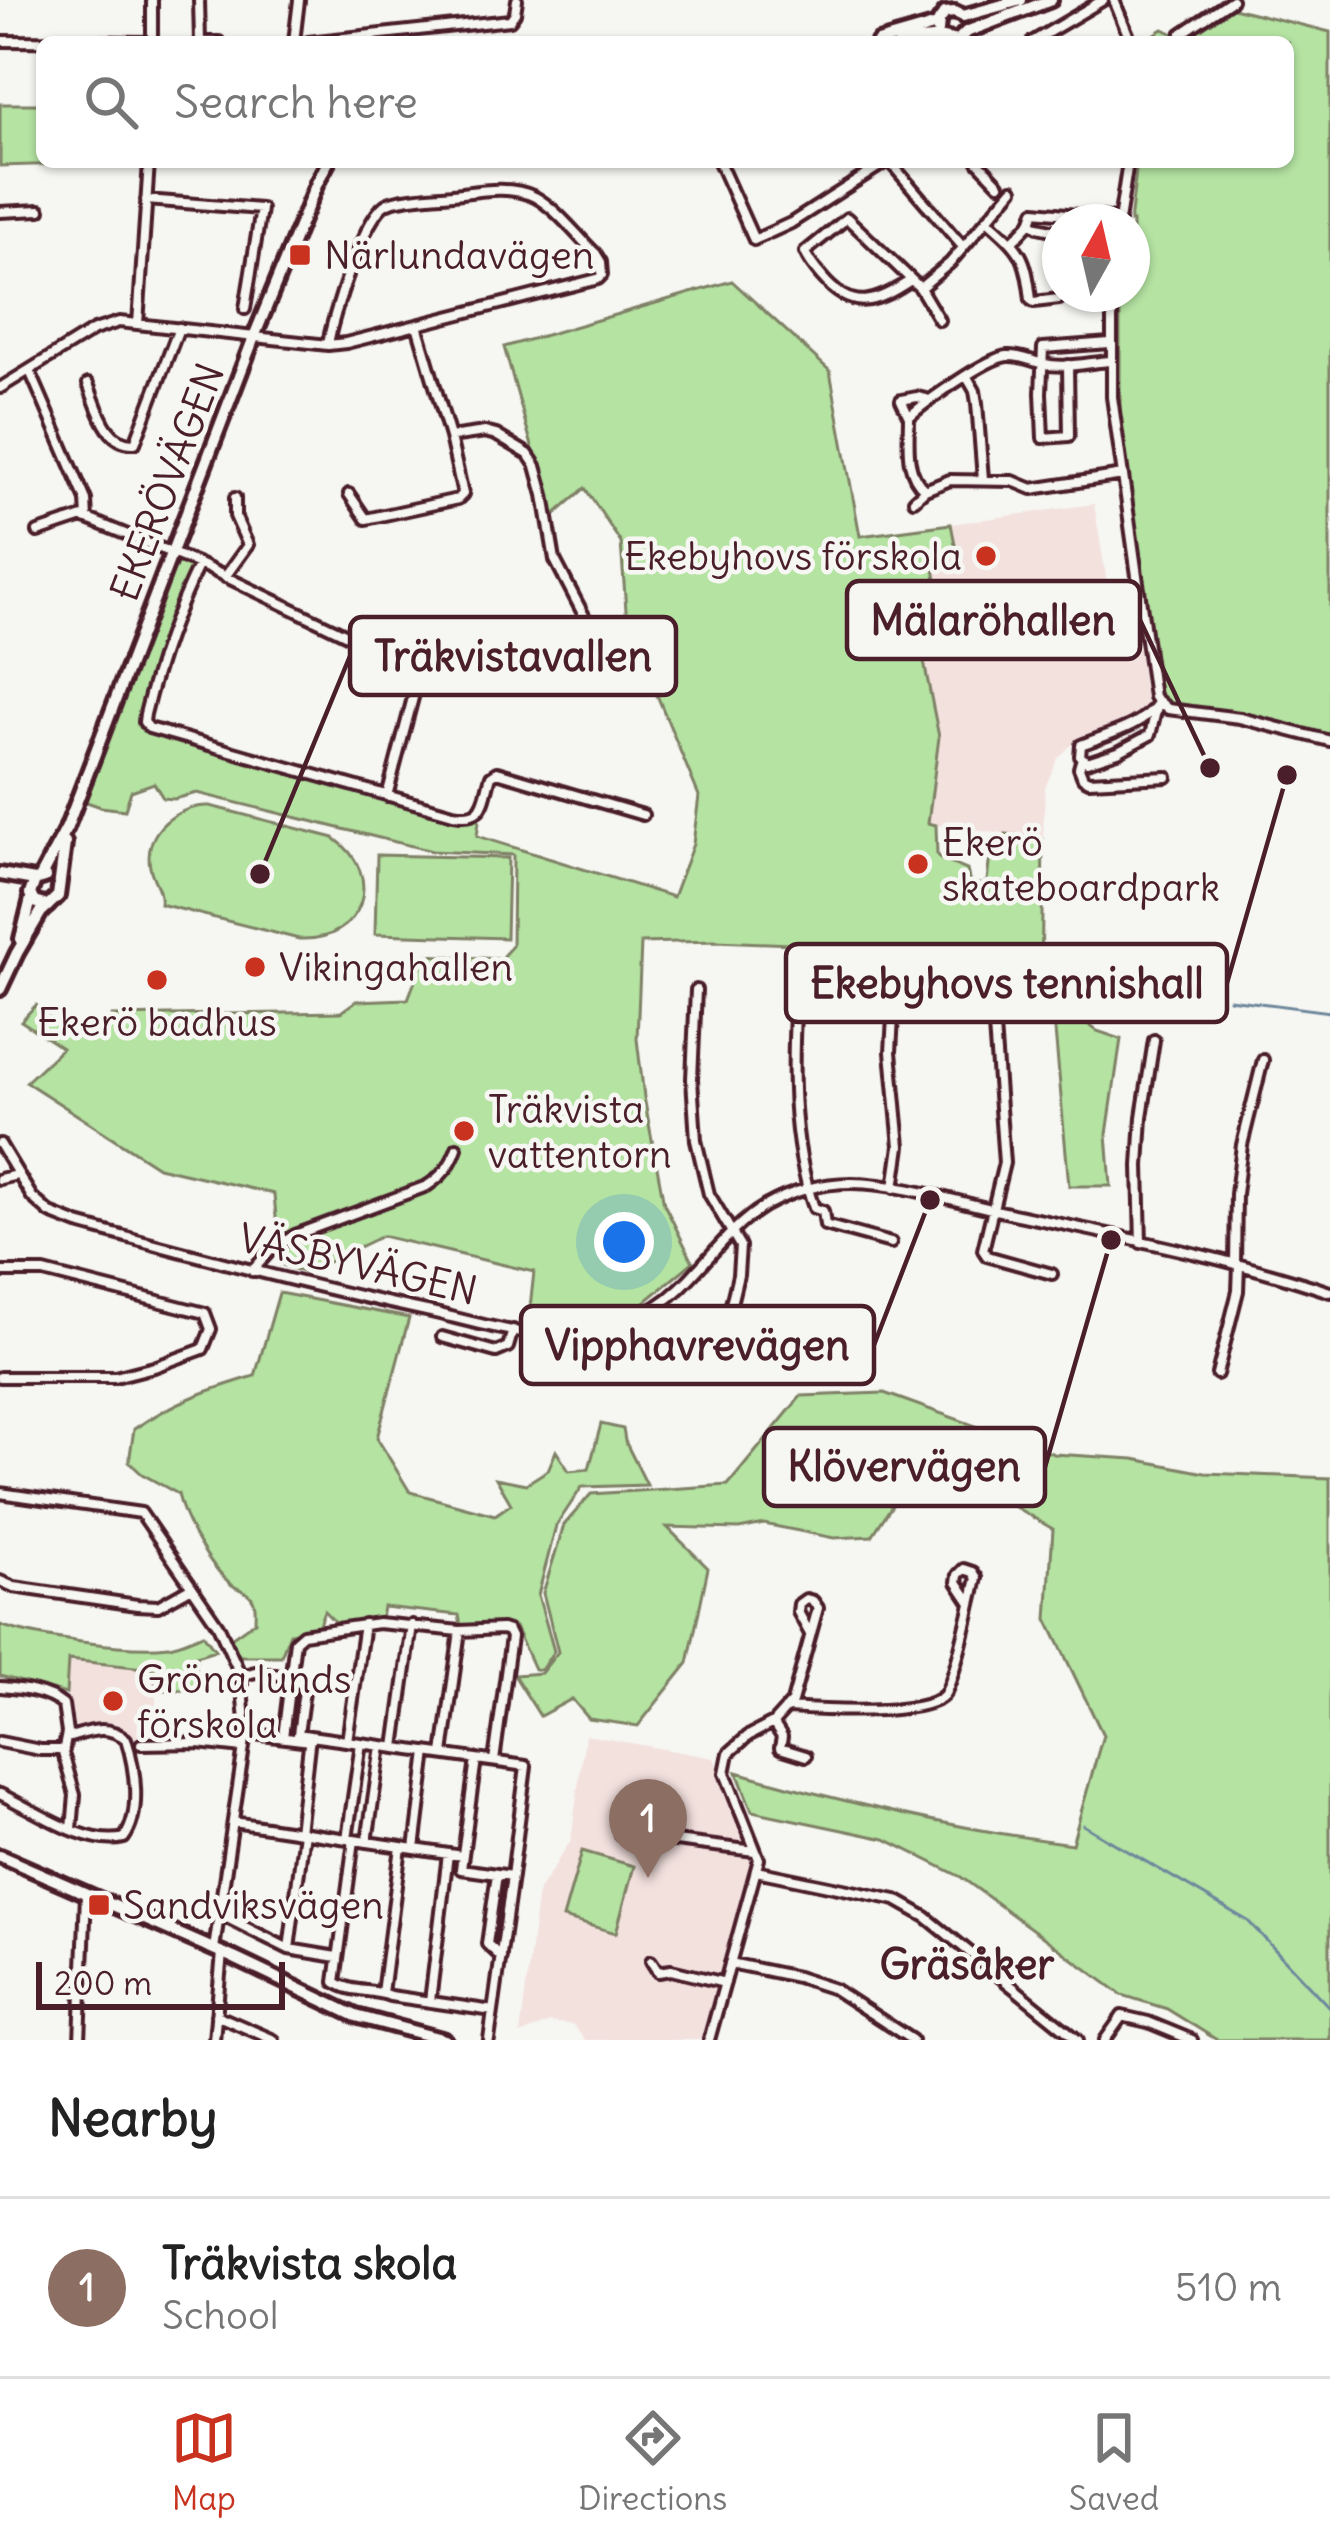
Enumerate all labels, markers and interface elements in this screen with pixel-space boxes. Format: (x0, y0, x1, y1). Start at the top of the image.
search box (36, 36, 1294, 168)
icon: search (78, 69, 144, 135)
text: Search here (174, 74, 418, 130)
north arrow (1042, 204, 1150, 312)
place label: Närlundavägen (324, 231, 594, 280)
marker: Närlundavägen (287, 242, 313, 268)
street label: EKERÖVÄGEN (100, 356, 235, 608)
place label: Ekebyhovs förskola (624, 532, 962, 581)
marker: Ekebyhovs förskola (973, 543, 999, 569)
callout: Mälaröhallen (847, 581, 1140, 659)
text: Mälaröhallen (870, 594, 1116, 646)
callout: Träkvistavallen (350, 617, 676, 695)
text: Träkvistavallen (374, 630, 652, 682)
place label: Ekerö skateboardpark (942, 818, 1220, 912)
marker: Ekerö skateboardpark (905, 851, 931, 877)
place label: Vikingahallen (279, 943, 513, 992)
callout: Ekebyhovs tennishall (786, 944, 1227, 1022)
marker: Vikingahallen (242, 954, 268, 980)
text: Ekebyhovs tennishall (810, 957, 1204, 1009)
marker: Ekerö badhus (144, 967, 170, 993)
place label: Ekerö badhus (37, 998, 277, 1047)
place label: Träkvista vattentorn (488, 1085, 672, 1179)
marker: Träkvista vattentorn (451, 1118, 477, 1144)
your location (594, 1212, 654, 1272)
street label: VÄSBYVÄGEN (234, 1213, 482, 1316)
callout: Vipphavrevägen (521, 1306, 874, 1384)
text: Vipphavrevägen (544, 1319, 850, 1371)
callout: Klövervägen (764, 1428, 1045, 1506)
text: Klövervägen (787, 1440, 1021, 1492)
place label: Gröna lunds förskola (137, 1655, 352, 1749)
marker: Gröna lunds förskola (100, 1688, 126, 1714)
pin: 1 (609, 1779, 687, 1878)
place label: Sandviksvägen (123, 1881, 384, 1930)
marker: Sandviksvägen (86, 1892, 112, 1918)
district label: Gräsåker (880, 1938, 1055, 1990)
scale bar (36, 1956, 285, 2009)
text: 200 m (54, 1962, 152, 2004)
text: Nearby (48, 2086, 217, 2150)
text: Träkvista skola (162, 2235, 457, 2291)
text: 1 (79, 2263, 95, 2312)
text: 510 m (1175, 2263, 1282, 2312)
text: School (162, 2291, 279, 2340)
tab: Map (171, 2405, 237, 2519)
tab: Directions (578, 2405, 727, 2519)
tab: Saved (1069, 2405, 1159, 2519)

